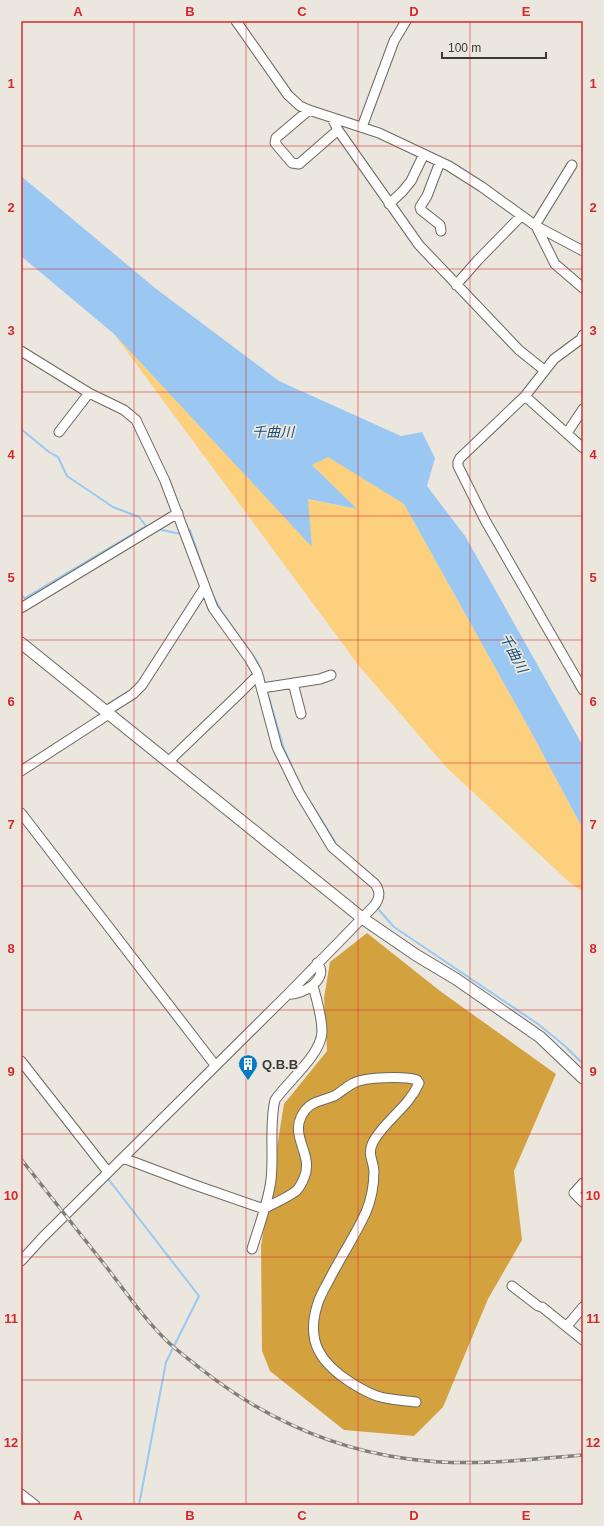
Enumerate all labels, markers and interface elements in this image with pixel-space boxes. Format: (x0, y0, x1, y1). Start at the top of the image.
text: A (73, 4, 83, 19)
text: B (185, 4, 195, 19)
text: C (297, 4, 307, 19)
text: D (409, 4, 419, 19)
text: E (522, 4, 531, 19)
scale bar (442, 34, 546, 60)
text: 100 m (448, 41, 481, 55)
text: 1 (7, 76, 15, 91)
text: 1 (589, 76, 597, 91)
text: 2 (7, 200, 15, 215)
text: 2 (589, 200, 597, 215)
text: 3 (7, 323, 15, 338)
text: 3 (589, 323, 597, 338)
water label: 千曲川 (252, 424, 296, 440)
text: 4 (7, 447, 15, 462)
text: 4 (589, 447, 597, 462)
text: 5 (7, 570, 15, 585)
text: 5 (589, 570, 597, 585)
water label: 千曲川 (497, 631, 532, 677)
text: 6 (7, 694, 15, 709)
text: 6 (589, 694, 597, 709)
text: 7 (7, 817, 15, 832)
text: 7 (589, 817, 597, 832)
text: 8 (7, 941, 15, 956)
text: 8 (589, 941, 597, 956)
building icon: Q.B.B (237, 1053, 259, 1081)
place label: Q.B.B (262, 1057, 298, 1072)
text: 9 (7, 1064, 15, 1079)
text: 9 (589, 1064, 597, 1079)
text: 10 (4, 1188, 18, 1203)
text: 10 (586, 1188, 600, 1203)
text: 11 (4, 1311, 18, 1326)
text: 11 (586, 1311, 600, 1326)
text: 12 (4, 1435, 18, 1450)
text: 12 (586, 1435, 600, 1450)
text: A (73, 1508, 83, 1523)
text: B (185, 1508, 195, 1523)
text: C (297, 1508, 307, 1523)
text: D (409, 1508, 419, 1523)
text: E (522, 1508, 531, 1523)

